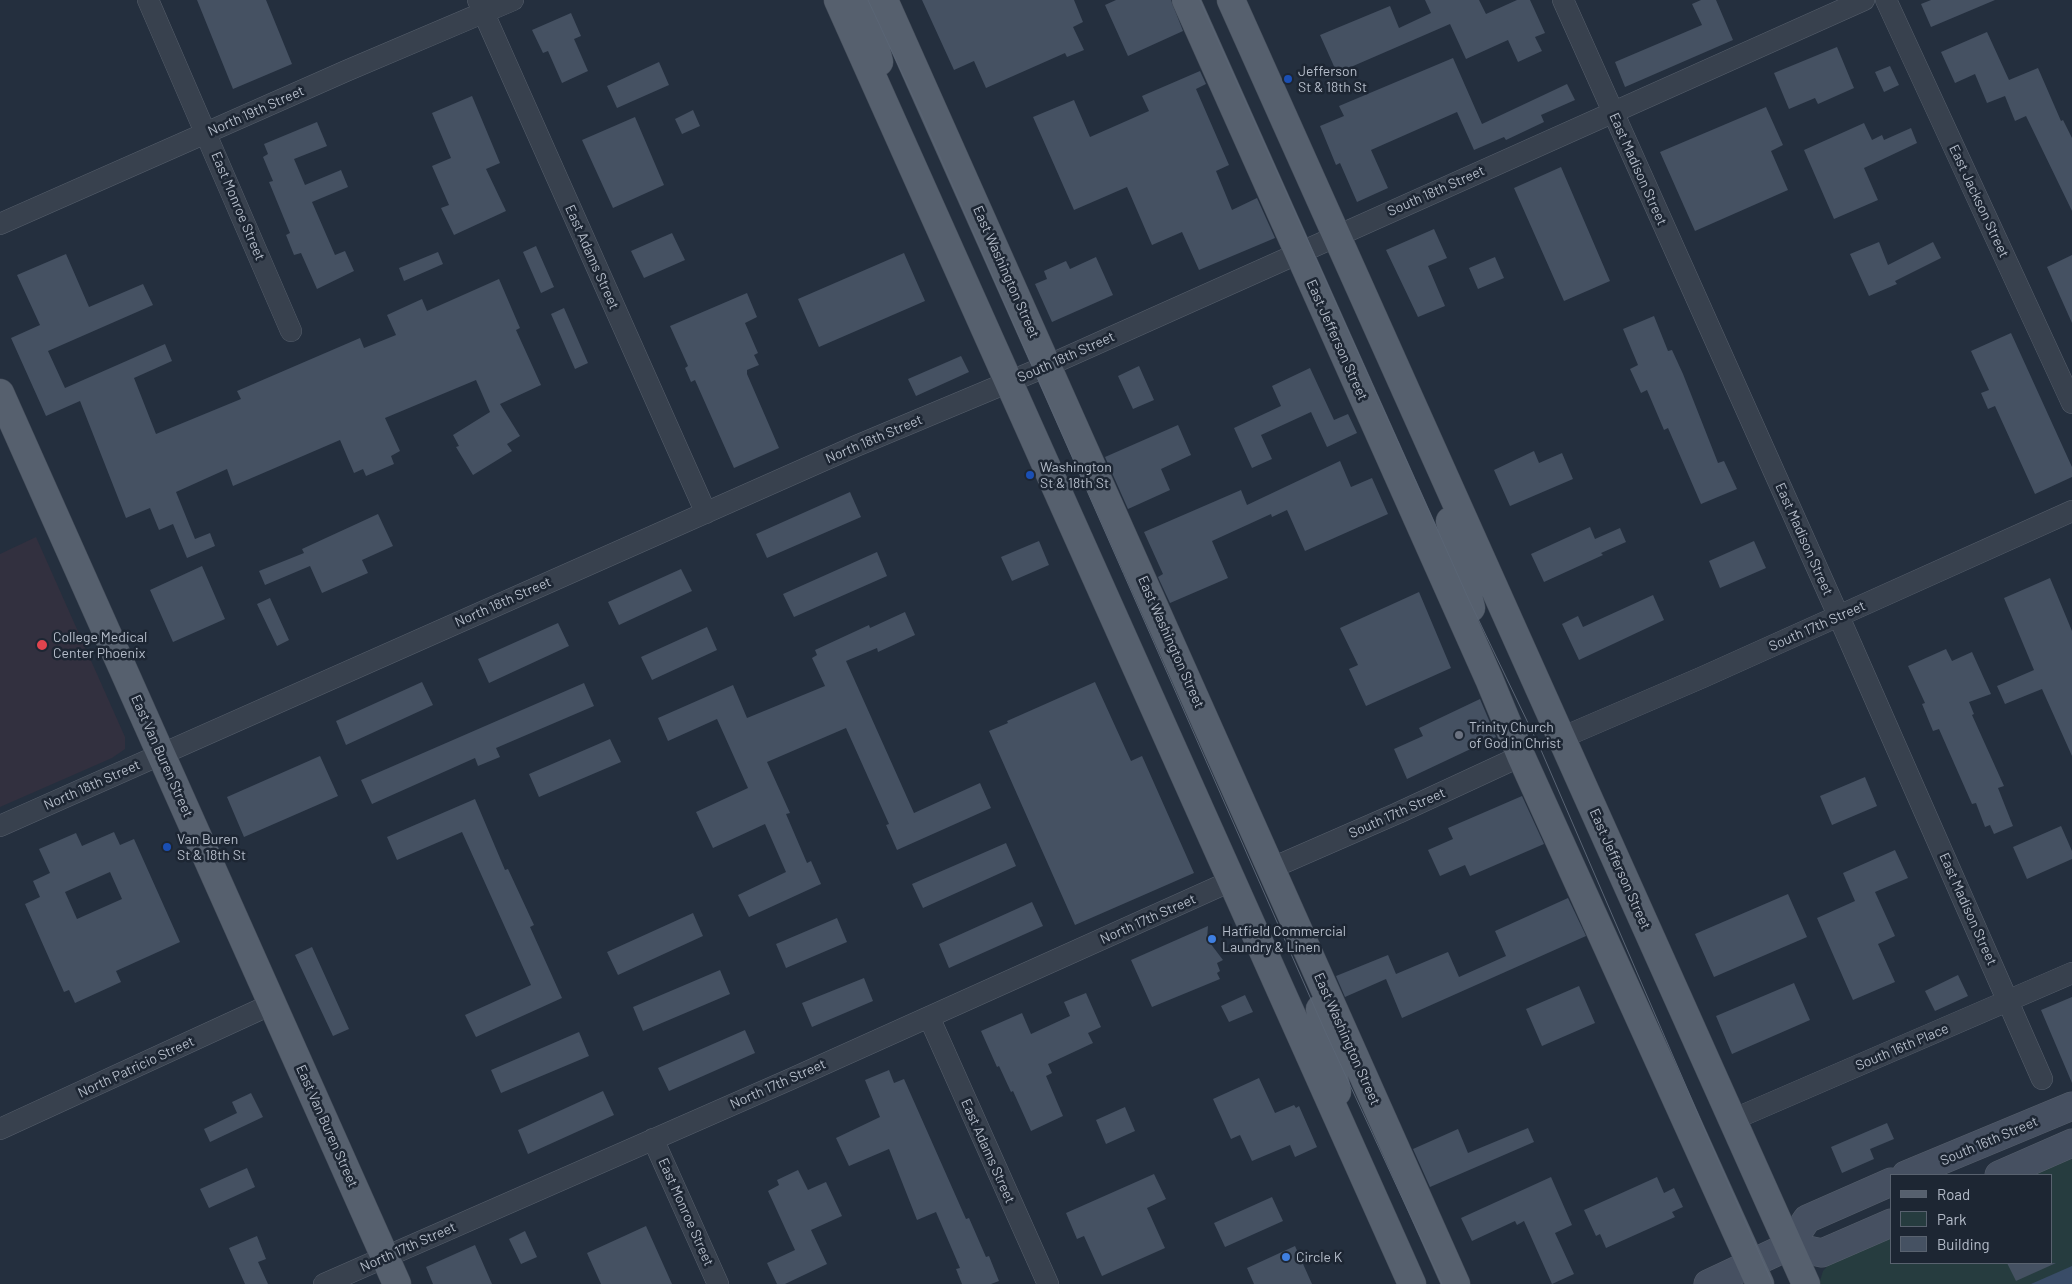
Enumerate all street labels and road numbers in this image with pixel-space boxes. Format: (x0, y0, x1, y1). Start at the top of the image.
street label: North 19th Street (205, 82, 307, 140)
street label: East Madison Street (1606, 110, 1670, 228)
street label: East Jackson Street (1945, 142, 2013, 260)
street label: East Monroe Street (207, 149, 269, 263)
street label: South 18th Street (1385, 162, 1487, 220)
street label: East Adams Street (561, 202, 623, 312)
street label: East Washington Street (969, 203, 1043, 341)
street label: East Jefferson Street (1303, 277, 1371, 403)
street label: South 18th Street (1015, 328, 1117, 386)
street label: North 18th Street (823, 411, 925, 467)
street label: East Madison Street (1772, 480, 1836, 598)
street label: North 18th Street (452, 573, 554, 631)
street label: East Washington Street (1134, 573, 1208, 711)
street label: South 17th Street (1766, 597, 1868, 655)
street label: East Van Buren Street (127, 692, 197, 820)
street label: North 18th Street (41, 756, 143, 814)
street label: South 17th Street (1346, 784, 1448, 842)
street label: East Jefferson Street (1586, 806, 1654, 932)
street label: East Madison Street (1936, 850, 2000, 968)
street label: North 17th Street (1098, 890, 1198, 948)
street label: East Washington Street (1310, 970, 1384, 1108)
street label: South 16th Place (1853, 1020, 1951, 1074)
street label: North Patricio Street (75, 1033, 197, 1101)
street label: North 17th Street (728, 1055, 828, 1113)
street label: East Van Buren Street (292, 1062, 362, 1190)
street label: East Adams Street (957, 1096, 1019, 1206)
street label: South 16th Street (1938, 1113, 2040, 1169)
street label: East Monroe Street (655, 1155, 717, 1269)
street label: North 17th Street (358, 1218, 458, 1276)

